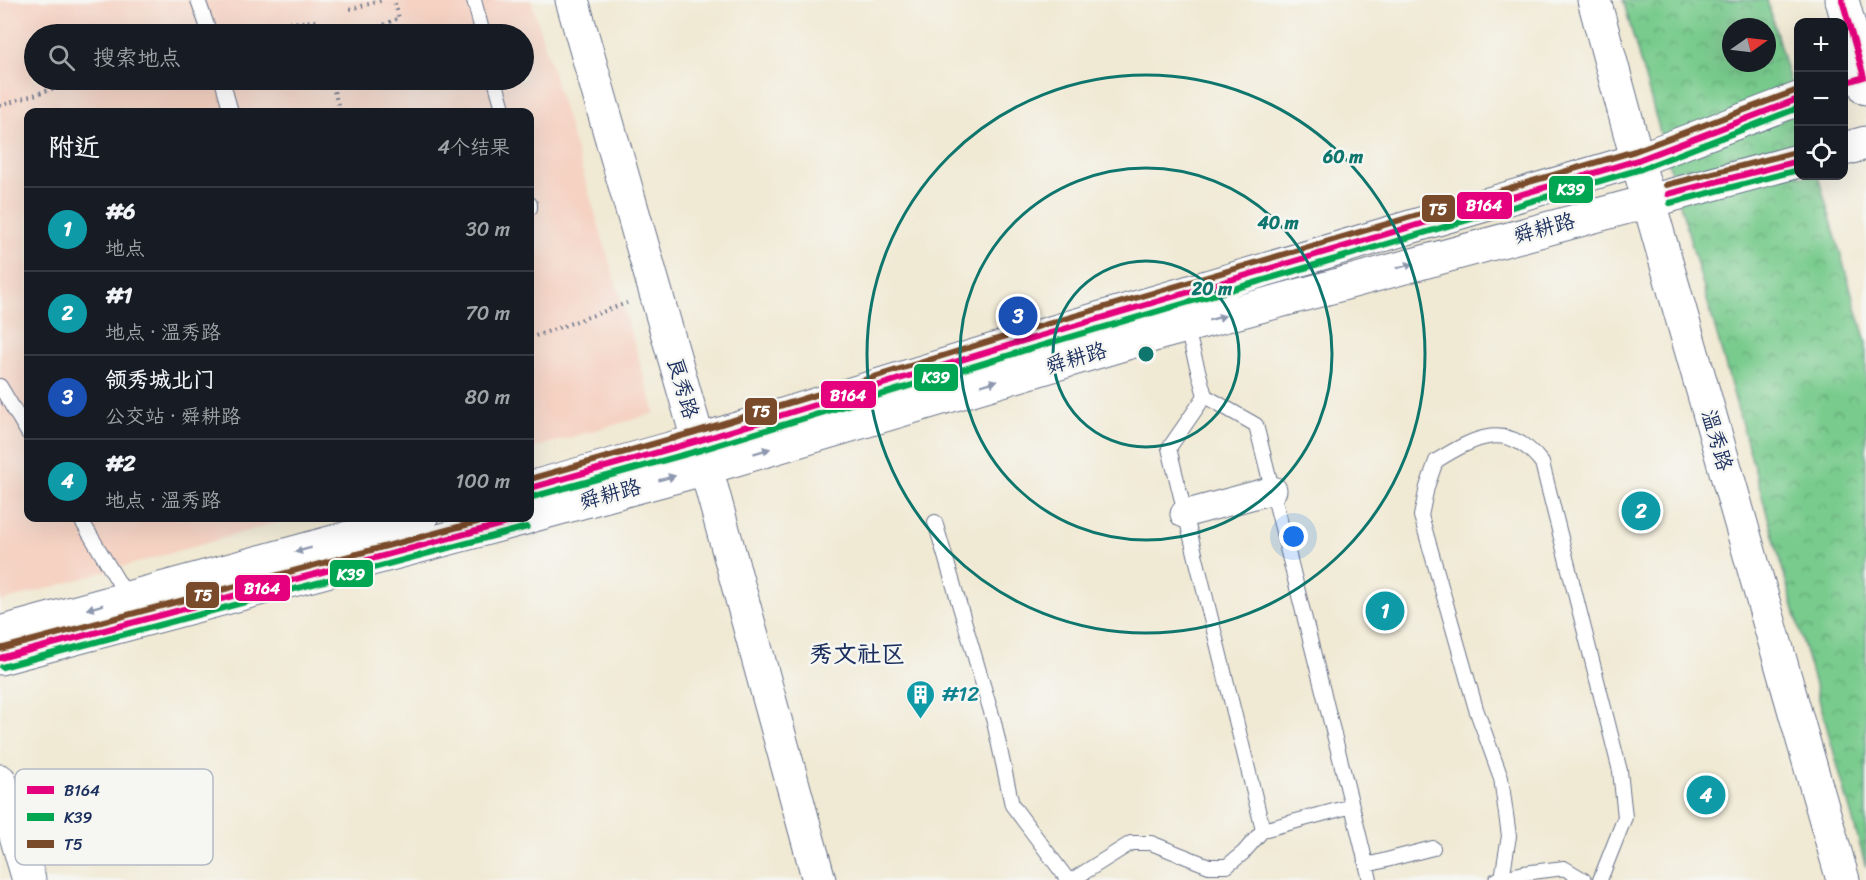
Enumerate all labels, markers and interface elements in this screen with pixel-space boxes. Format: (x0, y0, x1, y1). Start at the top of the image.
north arrow (1722, 18, 1776, 72)
map controls (1794, 18, 1848, 180)
button: + (1794, 18, 1848, 72)
search box (24, 24, 534, 90)
text: 搜索地点 (93, 38, 181, 77)
icon: search (45, 41, 78, 74)
button: − (1794, 72, 1848, 126)
text: 附近 (48, 124, 100, 170)
button: locate (1794, 126, 1848, 180)
text: 4个结果 (438, 130, 510, 165)
text: 60 m (1322, 141, 1363, 173)
line badge: K39 (1548, 175, 1594, 204)
text: K39 (1556, 175, 1585, 204)
line badge: B164 (1456, 191, 1513, 220)
text: B164 (1466, 191, 1502, 220)
text: #6 (105, 192, 135, 231)
line badge: T5 (1421, 194, 1456, 223)
text: T5 (1429, 195, 1448, 224)
street label: 舜耕路 (1509, 201, 1579, 255)
text: 40 m (1256, 207, 1299, 239)
text: 1 (63, 212, 72, 247)
text: 30 m (466, 212, 510, 247)
text: 地点 (105, 231, 145, 266)
one-way arrow (1396, 261, 1414, 270)
text: 20 m (1191, 273, 1232, 305)
text: #1 (105, 276, 132, 315)
pin: 3 (998, 294, 1038, 338)
text: 2 (62, 296, 73, 331)
text: 70 m (465, 296, 510, 331)
one-way arrow (1208, 313, 1226, 322)
text: 地点 · 温秀路 (105, 315, 221, 350)
street label: 舜耕路 (1040, 331, 1112, 385)
centre of rings (1136, 344, 1156, 364)
street label: 良秀路 (656, 352, 710, 424)
text: 领秀城北门 (105, 360, 215, 399)
line badge: K39 (913, 363, 959, 392)
text: K39 (921, 363, 950, 392)
one-way arrow (980, 378, 998, 387)
text: 3 (62, 380, 73, 415)
text: 80 m (465, 380, 510, 415)
line badge: B164 (820, 380, 877, 409)
text: B164 (830, 381, 866, 410)
line badge: T5 (744, 397, 778, 426)
text: T5 (752, 397, 771, 426)
text: 公交站 · 舜耕路 (105, 399, 241, 434)
street label: 温秀路 (1690, 404, 1744, 476)
text: #2 (105, 444, 136, 483)
one-way arrow (753, 446, 771, 455)
text: 4 (61, 464, 74, 499)
text: 100 m (456, 464, 510, 499)
street label: 舜耕路 (575, 467, 645, 521)
one-way arrow (658, 473, 676, 483)
text: 地点 · 温秀路 (105, 483, 221, 518)
pin: 2 (1622, 488, 1660, 534)
your location (1279, 522, 1308, 551)
one-way arrow (294, 545, 313, 555)
line badge: K39 (329, 559, 374, 588)
text: K39 (336, 560, 365, 589)
line badge: B164 (234, 574, 291, 602)
text: B164 (244, 574, 280, 603)
line badge: T5 (185, 581, 220, 609)
text: T5 (194, 581, 213, 610)
pin: 1 (1366, 588, 1404, 634)
one-way arrow (86, 603, 104, 612)
district label: 秀文社区 (809, 633, 905, 675)
place label: #12 (941, 675, 979, 713)
building icon: #12 (904, 678, 936, 720)
legend (15, 769, 213, 865)
pin: 4 (1686, 772, 1726, 818)
text: B164 (64, 776, 100, 805)
text: K39 (64, 803, 93, 832)
text: T5 (64, 830, 83, 859)

